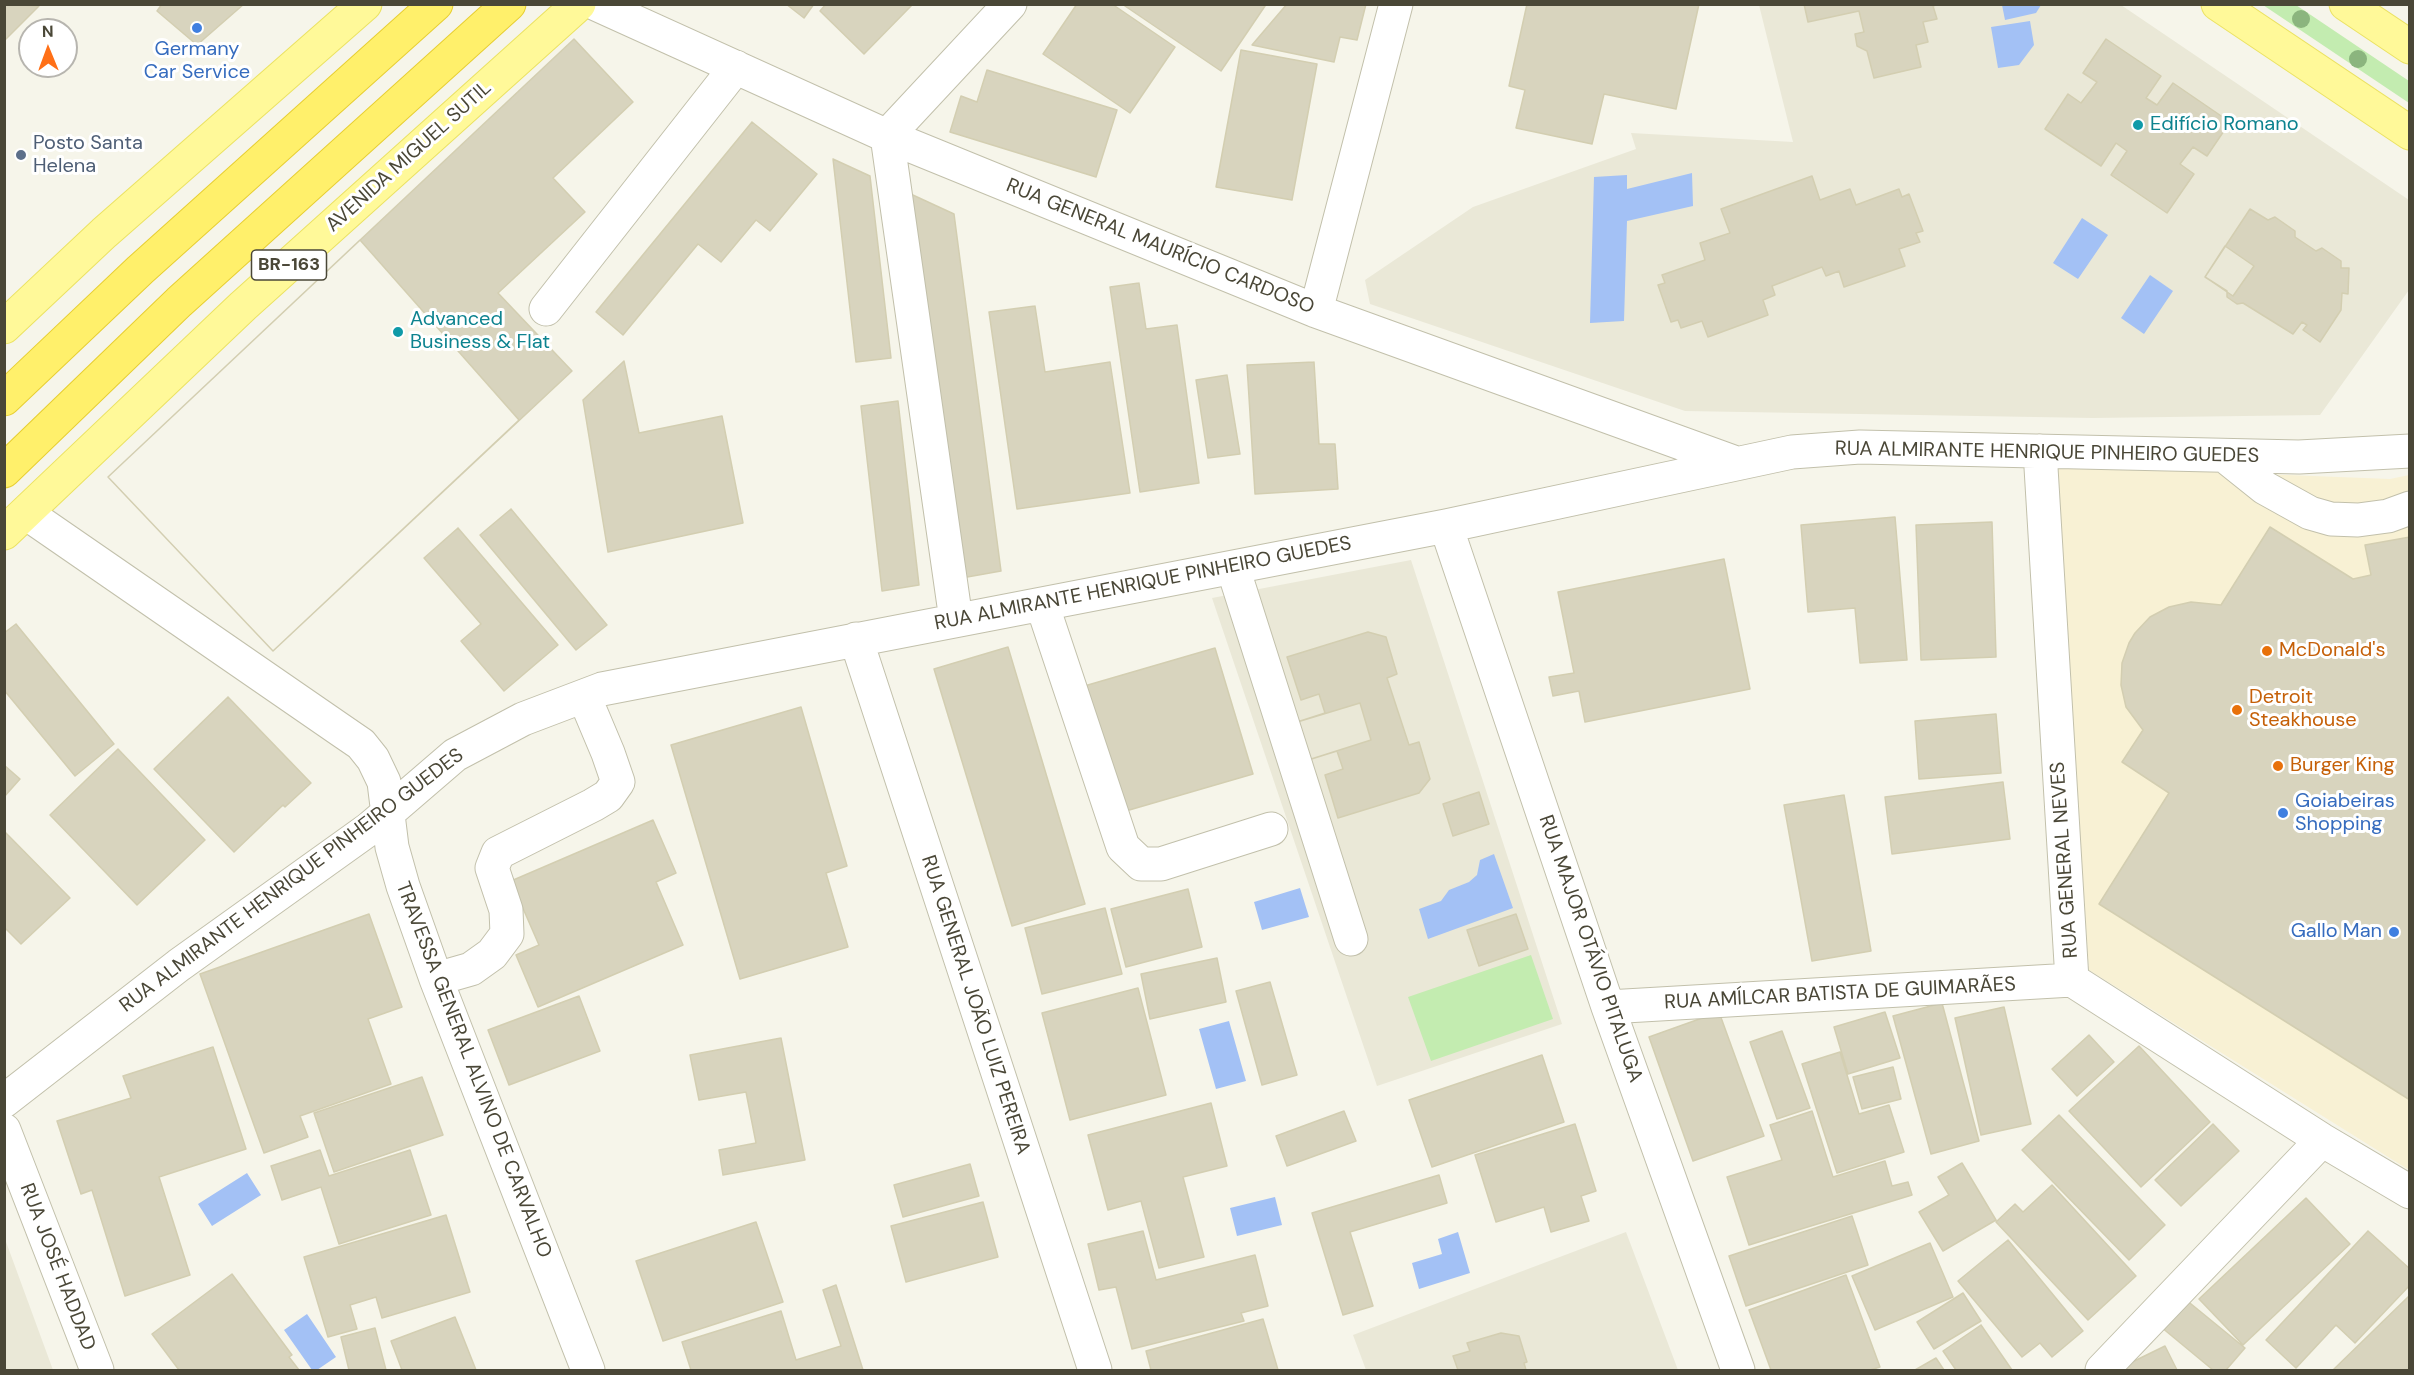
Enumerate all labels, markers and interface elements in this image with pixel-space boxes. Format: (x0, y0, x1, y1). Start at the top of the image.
north arrow (18, 18, 78, 78)
text: N (42, 21, 54, 42)
marker: Germany Car Service (190, 21, 204, 35)
place label: Germany Car Service (144, 38, 250, 85)
street label: AVENIDA MIGUEL SUTIL (321, 77, 497, 237)
place label: Edifício Romano (2150, 113, 2298, 137)
marker: Edifício Romano (2131, 118, 2145, 132)
place label: Posto Santa Helena (33, 132, 143, 179)
marker: Posto Santa Helena (14, 148, 28, 162)
street label: RUA GENERAL MAURÍCIO CARDOSO (1003, 174, 1317, 320)
road number: BR-163 (252, 250, 326, 280)
place label: Advanced Business & Flat (410, 308, 550, 355)
marker: Advanced Business & Flat (391, 325, 405, 339)
street label: RUA ALMIRANTE HENRIQUE PINHEIRO GUEDES (1835, 437, 2259, 469)
street label: RUA ALMIRANTE HENRIQUE PINHEIRO GUEDES (932, 532, 1354, 636)
place label: McDonald's (2279, 639, 2385, 663)
marker: McDonald's (2260, 644, 2274, 658)
place label: Detroit Steakhouse (2249, 686, 2357, 733)
marker: Detroit Steakhouse (2230, 703, 2244, 717)
street label: RUA ALMIRANTE HENRIQUE PINHEIRO GUEDES (115, 744, 469, 1018)
place label: Burger King (2290, 754, 2395, 778)
marker: Burger King (2271, 759, 2285, 773)
street label: RUA GENERAL NEVES (2046, 761, 2084, 959)
place label: Goiabeiras Shopping (2295, 790, 2395, 837)
marker: Goiabeiras Shopping (2276, 806, 2290, 820)
street label: RUA MAJOR OTÁVIO PITALUGA (1533, 812, 1647, 1086)
street label: RUA GENERAL JOÃO LUIZ PEREIRA (915, 852, 1035, 1158)
street label: TRAVESSA GENERAL ALVINO DE CARVALHO (390, 879, 556, 1261)
place label: Gallo Man (2291, 920, 2382, 944)
marker: Gallo Man (2387, 925, 2401, 939)
street label: RUA AMÍLCAR BATISTA DE GUIMARÃES (1664, 973, 2016, 1015)
street label: RUA JOSÉ HADDAD (14, 1180, 100, 1354)

